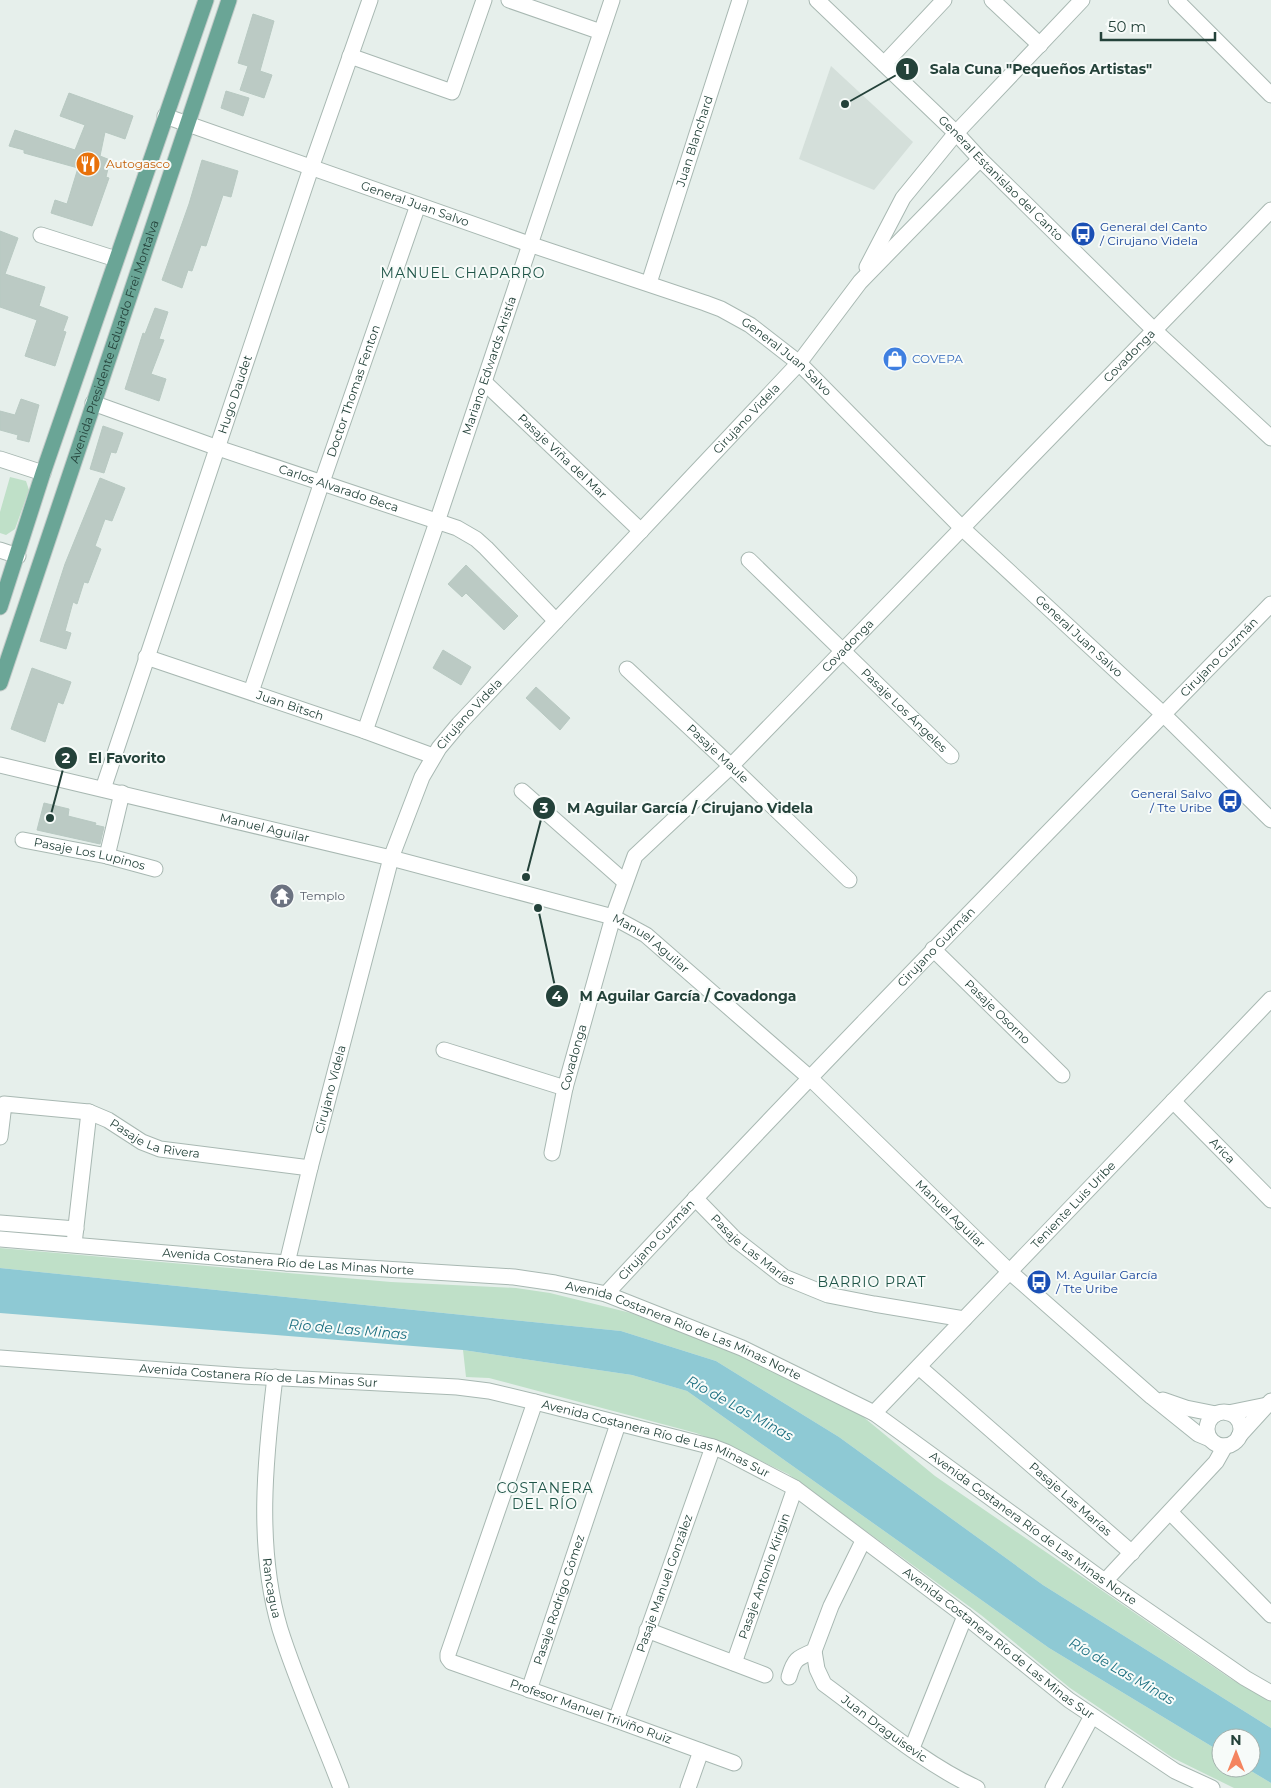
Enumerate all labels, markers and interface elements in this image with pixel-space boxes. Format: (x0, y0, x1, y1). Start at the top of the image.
scale bar (1101, 10, 1215, 42)
text: 50 m (1108, 17, 1146, 36)
callout: Sala Cuna "Pequeños Artistas" (895, 55, 1162, 84)
text: 1 (904, 59, 910, 78)
text: Sala Cuna "Pequeños Artistas" (930, 60, 1152, 78)
street label: Juan Blanchard (672, 94, 716, 189)
street label: General Estanislao del Canto (935, 112, 1067, 244)
restaurant icon: Autogasco (75, 151, 101, 177)
place label: Autogasco (106, 156, 170, 171)
street label: General Juan Salvo (359, 177, 471, 229)
street label: Avenida Presidente Eduardo Frei Montalva (66, 218, 162, 465)
place label: General del Canto / Cirujano Videla (1099, 219, 1207, 248)
bus stop icon: General del Canto / Cirujano Videla (1070, 221, 1096, 247)
district label: MANUEL CHAPARRO (381, 264, 545, 282)
street label: Mariano Edwards Aristía (459, 294, 519, 437)
street label: General Juan Salvo (739, 314, 835, 399)
street label: Doctor Thomas Fenton (323, 323, 383, 459)
street label: Covadonga (1100, 326, 1158, 385)
shop icon: COVEPA (882, 346, 908, 372)
place label: COVEPA (912, 351, 963, 366)
street label: Hugo Daudet (214, 353, 255, 436)
street label: Cirujano Videla (709, 380, 783, 457)
street label: Pasaje Viña del Mar (515, 410, 610, 502)
street label: Carlos Alvarado Beca (277, 461, 401, 515)
street label: General Juan Salvo (1032, 592, 1126, 680)
street label: Cirujano Guzmán (1177, 614, 1261, 700)
street label: Covadonga (818, 616, 877, 675)
street label: Pasaje Los Ángeles (858, 665, 951, 755)
street label: Cirujano Videla (433, 675, 505, 752)
street label: Juan Bitsch (254, 687, 326, 724)
street label: Pasaje Maule (684, 721, 752, 786)
callout: El Favorito (53, 744, 176, 773)
text: 2 (62, 748, 71, 767)
text: El Favorito (88, 749, 166, 767)
place label: General Salvo / Tte Uribe (1131, 786, 1212, 815)
bus stop icon: General Salvo / Tte Uribe (1217, 788, 1243, 814)
callout: M Aguilar García / Cirujano Videla (532, 794, 823, 823)
text: 3 (539, 798, 549, 817)
text: M Aguilar García / Cirujano Videla (567, 799, 813, 817)
street label: Manuel Aguilar (218, 810, 311, 845)
street label: Pasaje Los Lupinos (33, 834, 147, 873)
temple icon: Templo (269, 883, 295, 909)
place label: Templo (300, 888, 345, 903)
street label: Cirujano Guzmán (894, 904, 978, 990)
street label: Manuel Aguilar (610, 910, 693, 976)
street label: Pasaje Osorno (962, 976, 1034, 1047)
callout: M Aguilar García / Covadonga (545, 981, 807, 1010)
text: 4 (552, 986, 563, 1005)
text: M Aguilar García / Covadonga (580, 987, 796, 1005)
street label: Covadonga (557, 1023, 590, 1092)
street label: Cirujano Videla (311, 1043, 349, 1135)
street label: Pasaje La Rivera (107, 1115, 201, 1161)
street label: Arica (1207, 1134, 1239, 1166)
street label: Teniente Luis Uribe (1028, 1158, 1118, 1252)
street label: Manuel Aguilar (912, 1176, 989, 1251)
street label: Cirujano Guzmán (615, 1196, 698, 1283)
street label: Pasaje Las Marías (708, 1211, 797, 1288)
street label: Avenida Costanera Río de Las Minas Norte (162, 1245, 414, 1278)
place label: M. Aguilar García / Tte Uribe (1055, 1267, 1157, 1296)
bus stop icon: M. Aguilar García / Tte Uribe (1026, 1269, 1052, 1295)
district label: BARRIO PRAT (817, 1273, 927, 1291)
street label: Avenida Costanera Río de Las Minas Norte (564, 1277, 804, 1383)
water label: Río de Las Minas (288, 1315, 408, 1343)
street label: Avenida Costanera Río de Las Minas Sur (139, 1360, 378, 1390)
water label: Río de Las Minas (684, 1371, 797, 1445)
street label: Avenida Costanera Río de Las Minas Sur (540, 1396, 773, 1481)
street label: Avenida Costanera Río de Las Minas Norte (927, 1448, 1140, 1608)
street label: Pasaje Las Marías (1026, 1459, 1115, 1539)
district label: COSTANERA DEL RÍO (496, 1479, 594, 1513)
street label: Pasaje Antonio Kirigin (735, 1511, 793, 1641)
street label: Pasaje Manuel González (633, 1512, 695, 1654)
street label: Pasaje Rodrigo Gómez (530, 1533, 587, 1667)
street label: Rancagua (260, 1557, 285, 1620)
street label: Avenida Costanera Río de Las Minas Sur (900, 1564, 1098, 1722)
water label: Río de Las Minas (1066, 1633, 1178, 1709)
street label: Profesor Manuel Triviño Ruiz (508, 1675, 674, 1747)
street label: Juan Draguisevic (838, 1691, 931, 1765)
north arrow (1211, 1728, 1261, 1778)
text: N (1230, 1731, 1242, 1749)

